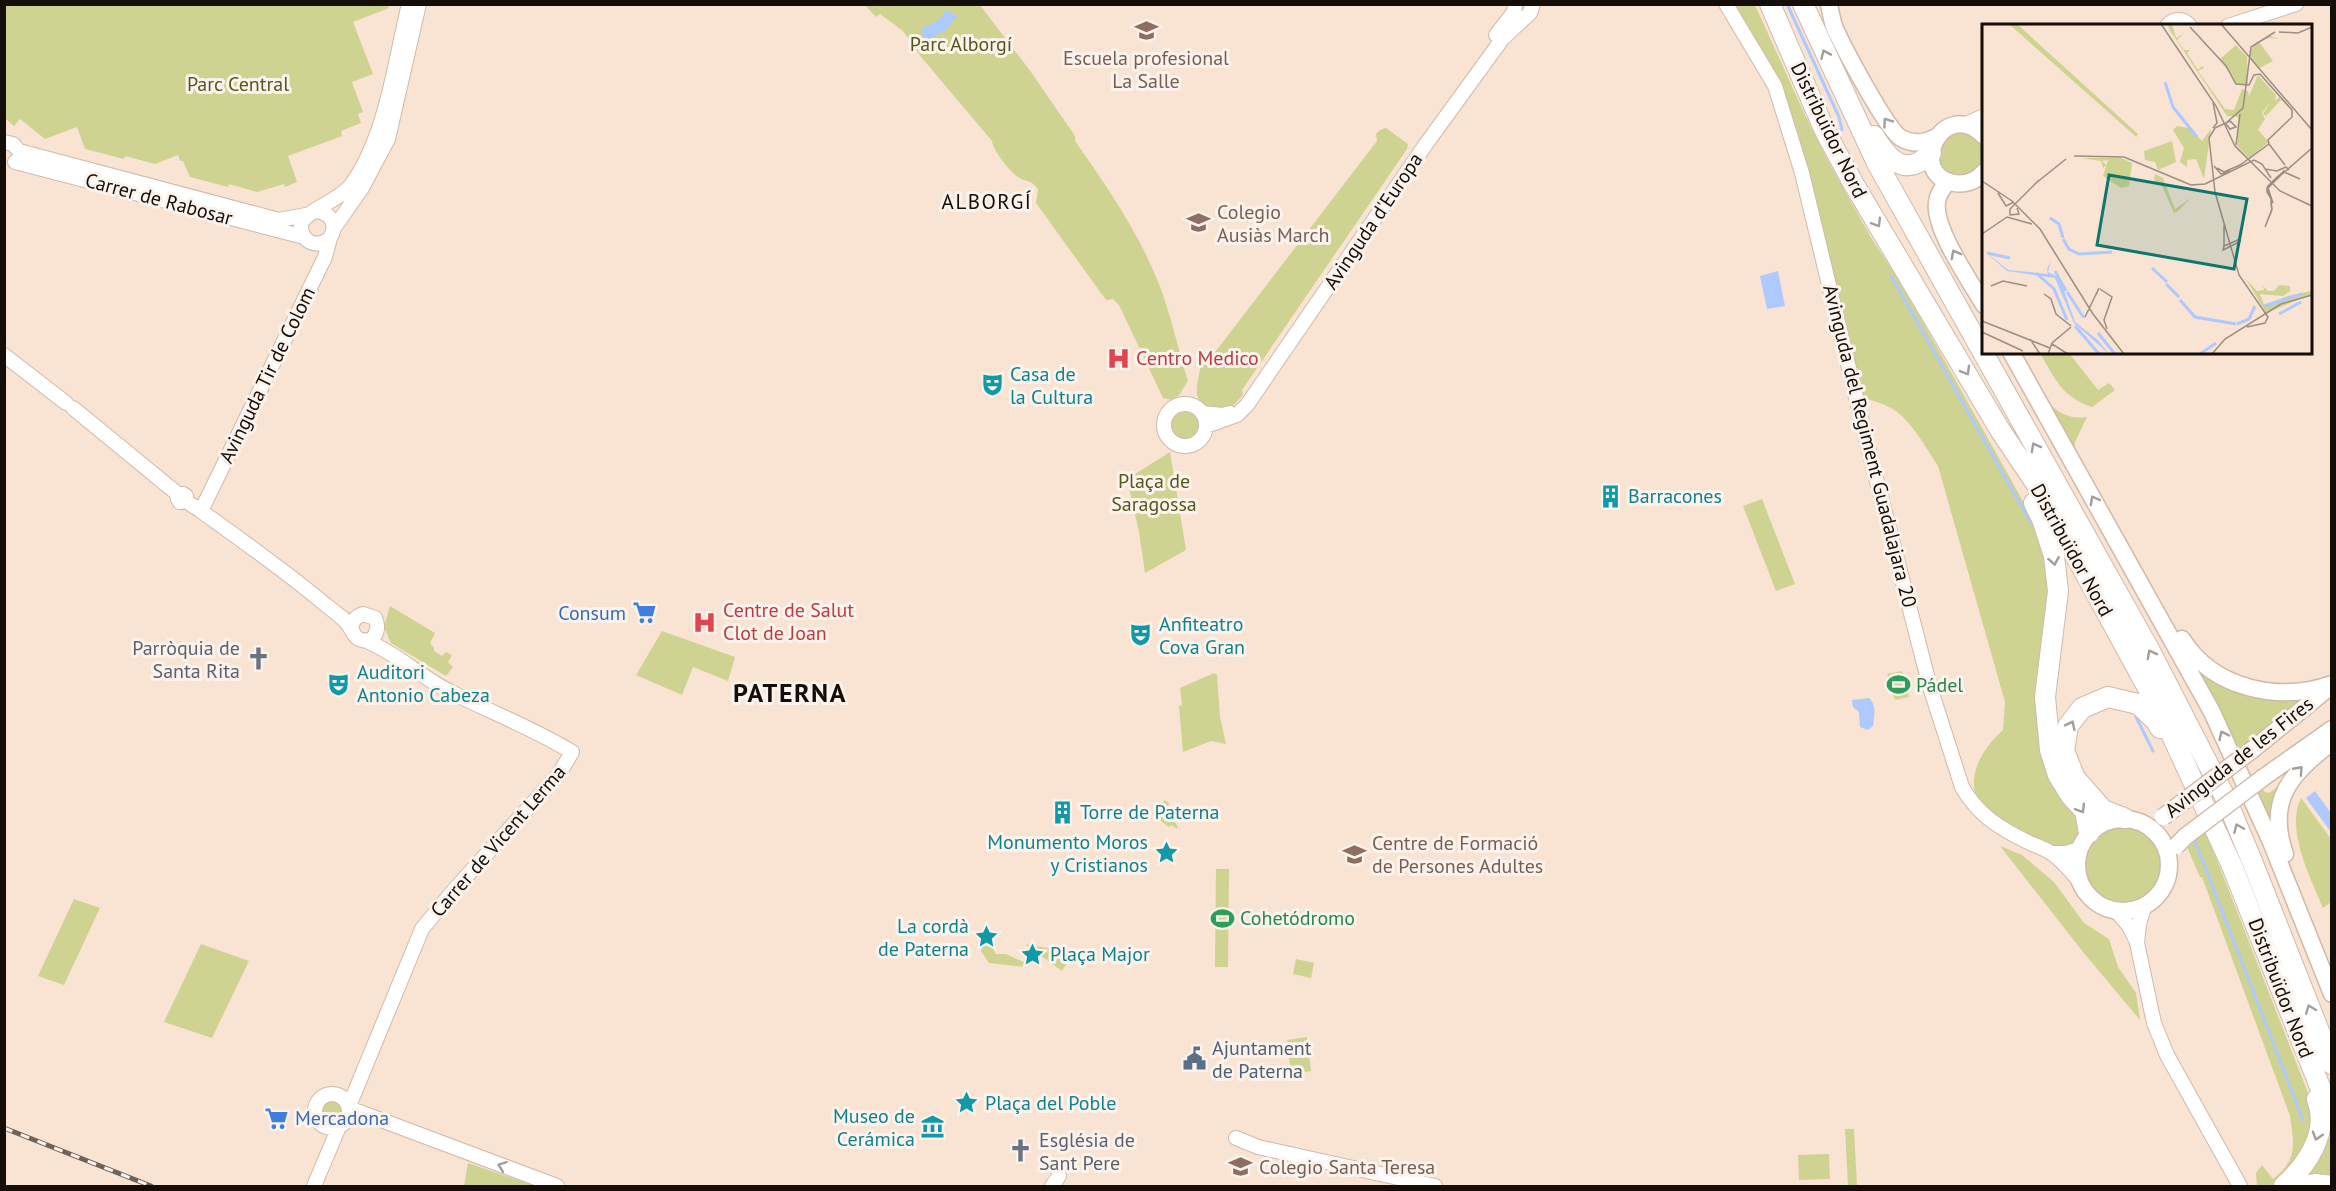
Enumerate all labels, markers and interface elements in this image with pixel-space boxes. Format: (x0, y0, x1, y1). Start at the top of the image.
school or university icon: Escuela profesional La Salle (1133, 17, 1159, 43)
inset map (1982, 24, 2312, 354)
park label: Parc Alborgí (910, 31, 1012, 57)
place label: Escuela profesional La Salle (1063, 45, 1229, 94)
one-way arrow (1820, 49, 1832, 60)
street label: Distribuïdor Nord (1785, 58, 1873, 202)
park label: Parc Central (187, 71, 289, 97)
one-way arrow (1883, 118, 1894, 129)
street label: Avinguda d'Europa (1318, 148, 1428, 294)
street label: Carrer de Rabosar (82, 167, 236, 231)
district label: ALBORGÍ (942, 188, 1032, 215)
place label: Colegio Ausiàs March (1217, 199, 1329, 248)
school or university icon: Colegio Ausiàs March (1186, 210, 1212, 236)
one-way arrow (1869, 217, 1881, 227)
one-way arrow (1951, 250, 1962, 260)
street label: Avinguda del Regiment Guadalajara 20 (1817, 282, 1923, 610)
street label: Avinguda Tir de Colom (213, 283, 321, 467)
hospital icon: Centro Medico (1105, 345, 1131, 371)
place label: Centro Medico (1136, 345, 1259, 371)
place label: Casa de la Cultura (1010, 361, 1093, 410)
one-way arrow (1959, 365, 1971, 375)
theatre icon: Casa de la Cultura (979, 372, 1005, 398)
one-way arrow (2031, 443, 2043, 453)
park label: Plaça de Saragossa (1111, 468, 1197, 517)
street label: Distribuïdor Nord (2025, 479, 2119, 621)
building icon: Barracones (1597, 483, 1623, 509)
place label: Barracones (1628, 483, 1722, 509)
one-way arrow (2090, 496, 2101, 506)
one-way arrow (2047, 556, 2060, 566)
place label: Centre de Salut Clot de Joan (723, 597, 854, 646)
place label: Consum (558, 600, 626, 626)
supermarket icon: Consum (631, 600, 657, 626)
hospital icon: Centre de Salut Clot de Joan (692, 609, 718, 635)
place label: Anfiteatro Cova Gran (1159, 611, 1245, 660)
theatre icon: Anfiteatro Cova Gran (1128, 622, 1154, 648)
place label: Parròquia de Santa Rita (132, 635, 240, 684)
church icon: Parròquia de Santa Rita (245, 646, 271, 672)
one-way arrow (2147, 650, 2158, 660)
place label: Auditori Antonio Cabeza (357, 659, 490, 708)
theatre icon: Auditori Antonio Cabeza (326, 671, 352, 697)
sports icon: Pádel (1885, 672, 1911, 698)
place label: Pádel (1916, 672, 1963, 698)
district label: PATERNA (733, 676, 847, 709)
street label: Avinguda de les Fires (2159, 691, 2319, 823)
one-way arrow (2064, 721, 2076, 732)
one-way arrow (2219, 731, 2230, 742)
street label: Carrer de Vicent Lerma (425, 760, 571, 922)
one-way arrow (2292, 766, 2303, 777)
building icon: Torre de Paterna (1049, 799, 1075, 825)
place label: Torre de Paterna (1080, 799, 1219, 825)
one-way arrow (2073, 803, 2084, 814)
one-way arrow (2234, 823, 2246, 834)
place label: Monumento Moros y Cristianos (987, 829, 1148, 878)
place label: Centre de Formació de Persones Adultes (1372, 830, 1543, 879)
place icon: Monumento Moros y Cristianos (1153, 840, 1179, 866)
school or university icon: Centre de Formació de Persones Adultes (1341, 841, 1367, 867)
sports icon: Cohetódromo (1209, 905, 1235, 931)
place label: Cohetódromo (1240, 905, 1355, 931)
place label: La cordà de Paterna (878, 913, 969, 962)
street label: Distribuïdor Nord (2242, 914, 2320, 1062)
place icon: La cordà de Paterna (974, 924, 1000, 950)
place icon: Plaça Major (1019, 941, 1045, 967)
place label: Plaça Major (1050, 941, 1150, 967)
one-way arrow (2305, 1005, 2317, 1016)
place label: Ajuntament de Paterna (1212, 1035, 1312, 1084)
public building icon: Ajuntament de Paterna (1181, 1046, 1207, 1072)
place icon: Plaça del Poble (954, 1090, 980, 1116)
place label: Plaça del Poble (985, 1090, 1116, 1116)
place label: Museo de Cerámica (833, 1103, 915, 1152)
supermarket icon: Mercadona (264, 1105, 290, 1131)
place label: Mercadona (295, 1105, 389, 1131)
museum icon: Museo de Cerámica (920, 1114, 946, 1140)
place label: Església de Sant Pere (1039, 1127, 1135, 1176)
one-way arrow (2312, 1130, 2324, 1141)
church icon: Església de Sant Pere (1008, 1138, 1034, 1164)
school or university icon: Colegio Santa Teresa (1228, 1154, 1254, 1180)
place label: Colegio Santa Teresa (1259, 1154, 1435, 1180)
one-way arrow (497, 1161, 507, 1174)

